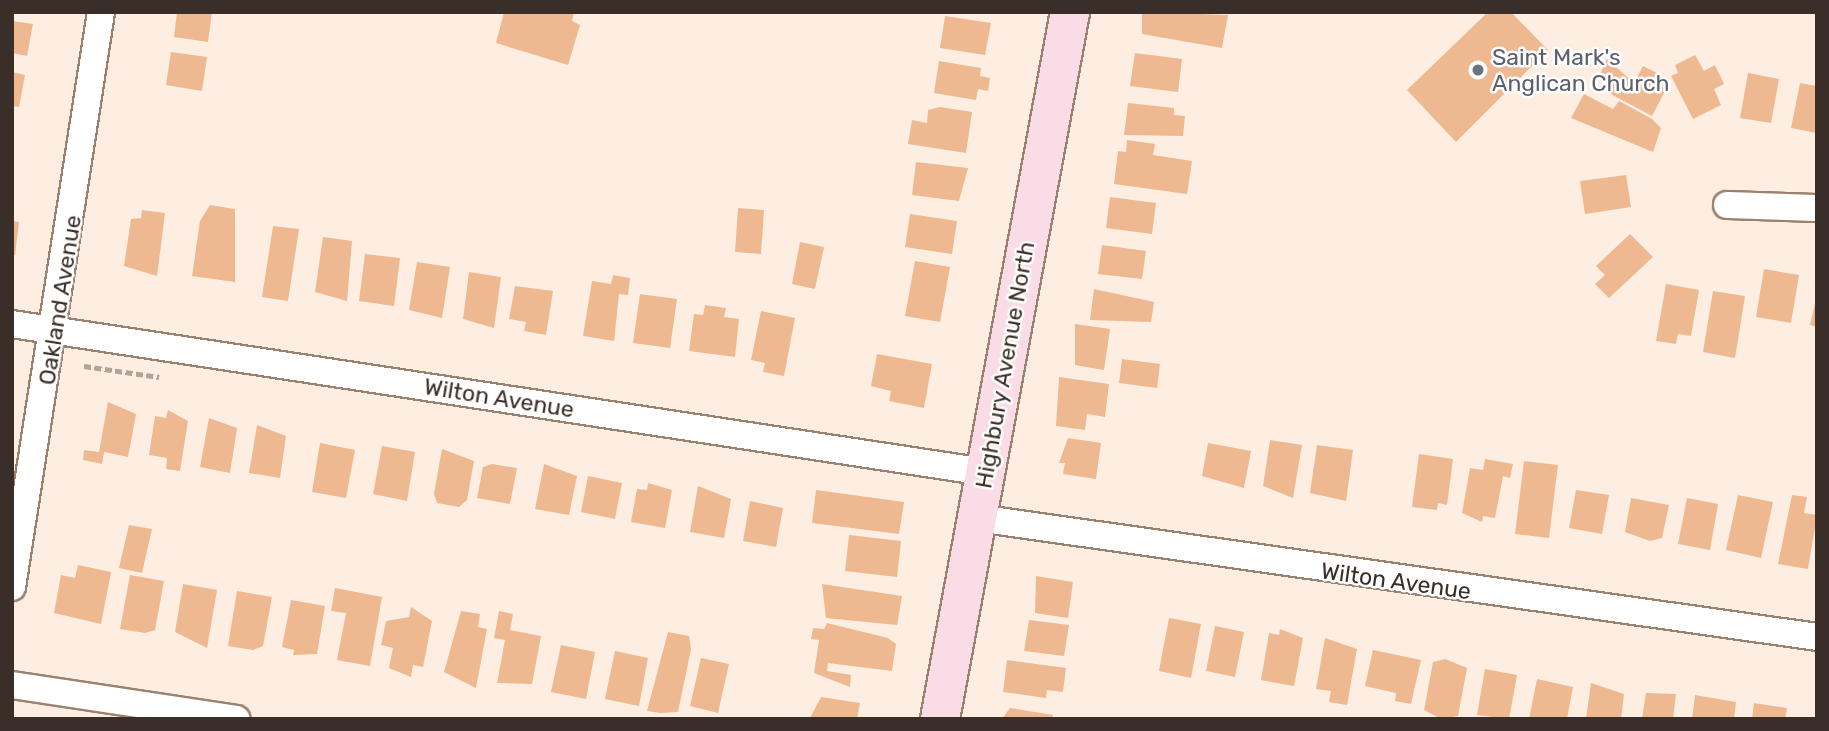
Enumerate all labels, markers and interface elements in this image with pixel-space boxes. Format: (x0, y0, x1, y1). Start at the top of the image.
place label: Saint Mark's Anglican Church (1492, 43, 1670, 97)
marker: Saint Mark's Anglican Church (1470, 62, 1486, 78)
street label: Oakland Avenue (33, 213, 87, 387)
street label: Highbury Avenue North (970, 239, 1040, 491)
street label: Wilton Avenue (422, 372, 576, 424)
street label: Wilton Avenue (1319, 557, 1473, 605)

